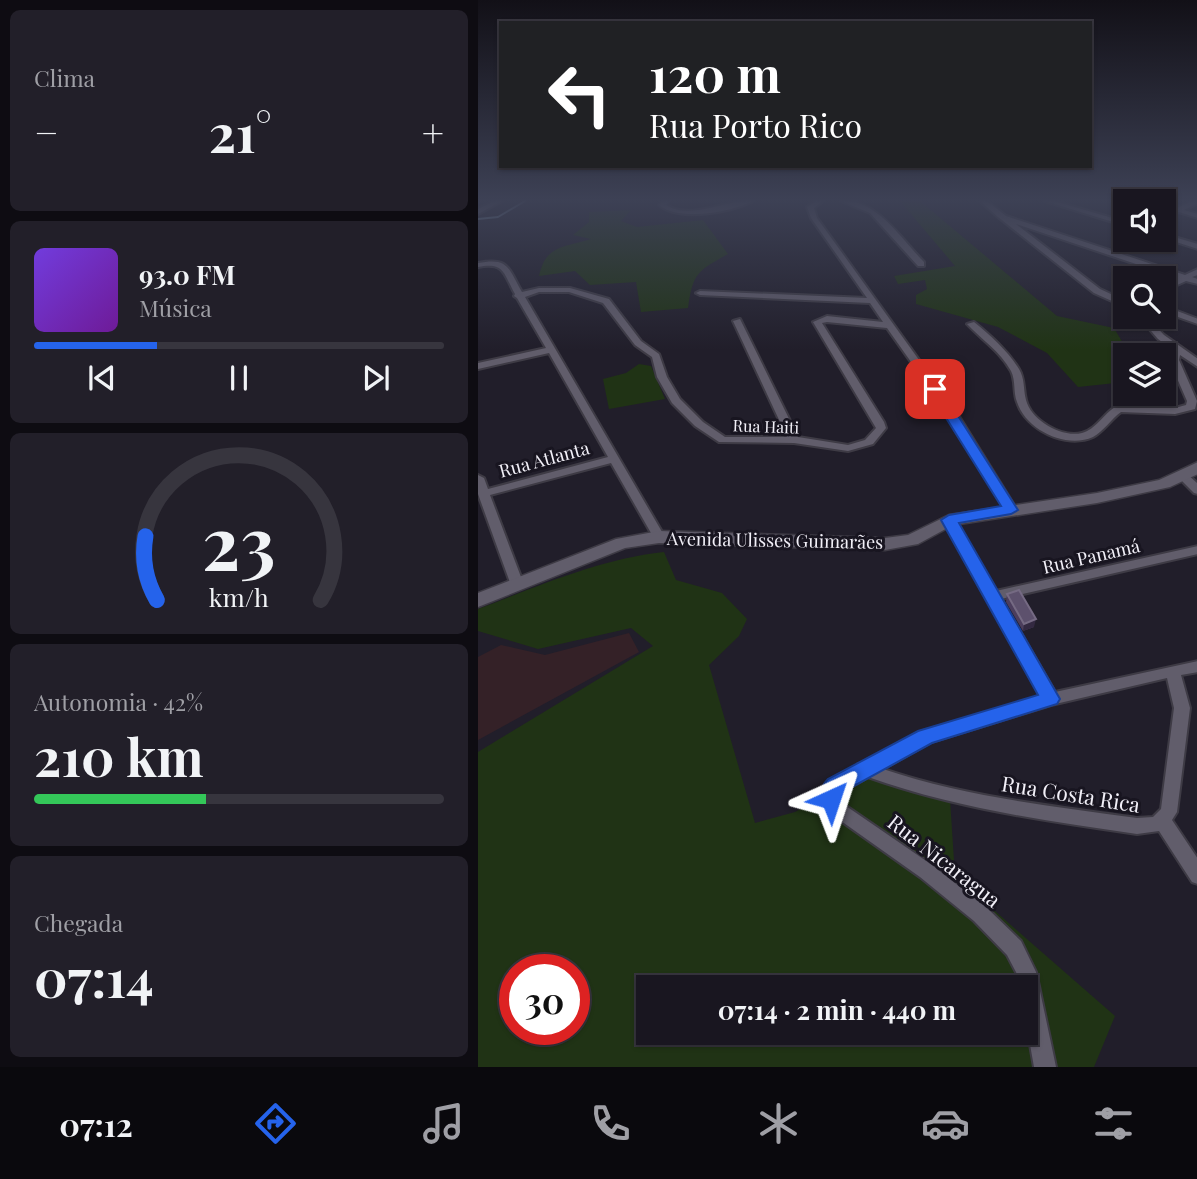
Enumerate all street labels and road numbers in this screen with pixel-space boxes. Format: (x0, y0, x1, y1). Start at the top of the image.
street label: Rua Haiti (732, 414, 800, 438)
street label: Rua Atlanta (496, 435, 592, 483)
street label: Avenida Ulisses Guimarães (666, 526, 883, 554)
street label: Rua Panamá (1040, 533, 1142, 579)
street label: Rua Costa Rica (1000, 768, 1143, 818)
street label: Rua Nicaragua (883, 807, 1008, 913)

